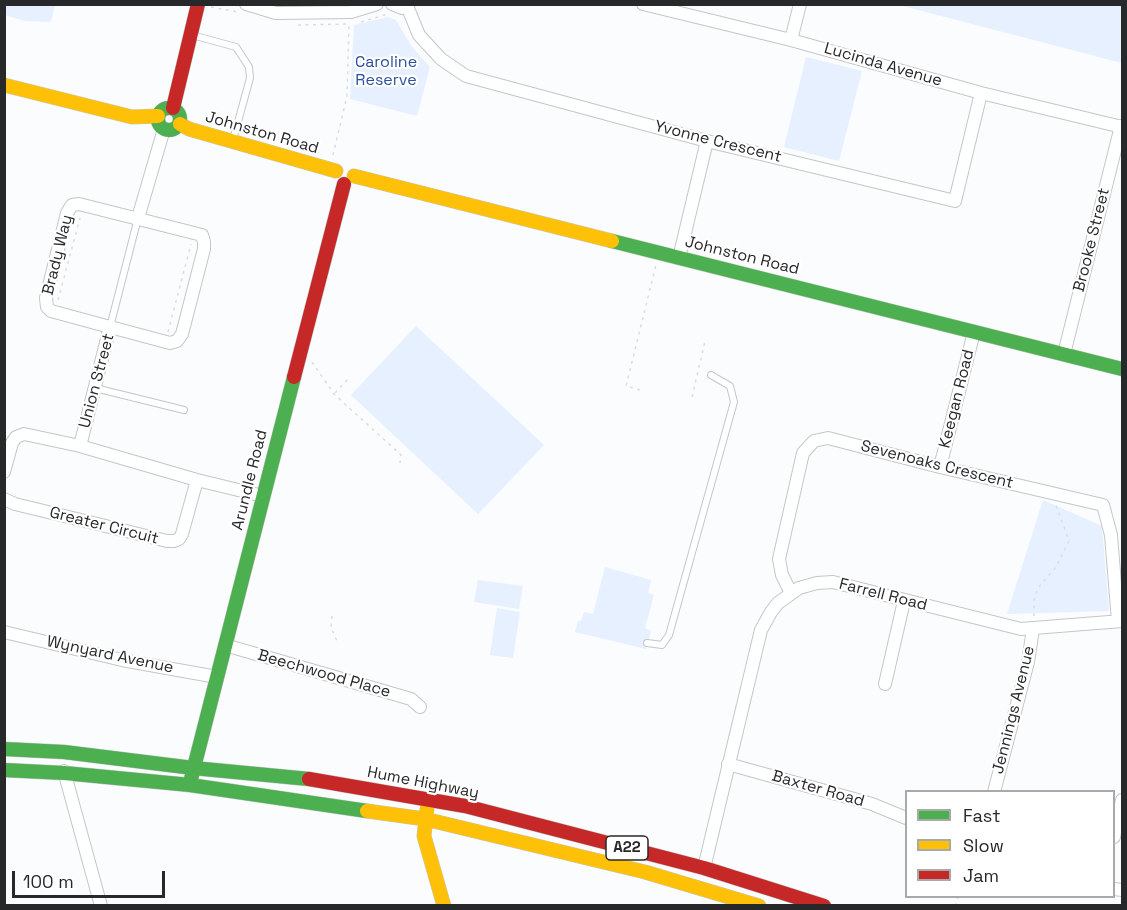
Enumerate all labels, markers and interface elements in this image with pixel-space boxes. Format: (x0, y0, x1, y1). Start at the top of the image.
street label: Lucinda Avenue (822, 39, 944, 91)
park label: Caroline Reserve (355, 53, 417, 91)
street label: Johnston Road (203, 108, 321, 158)
street label: Yvonne Crescent (653, 117, 783, 167)
street label: Brooke Street (1070, 186, 1114, 294)
street label: Brady Way (39, 213, 77, 297)
street label: Johnston Road (683, 233, 801, 279)
street label: Union Street (75, 332, 119, 430)
street label: Keegan Road (935, 348, 979, 450)
street label: Arundle Road (228, 428, 272, 532)
street label: Sevenoaks Crescent (859, 437, 1015, 493)
street label: Greater Circuit (47, 503, 161, 549)
street label: Farrell Road (837, 575, 929, 615)
street label: Wynyard Avenue (45, 632, 175, 678)
street label: Jennings Avenue (989, 644, 1039, 776)
street label: Beechwood Place (255, 646, 393, 702)
street label: Hume Highway (365, 763, 481, 803)
street label: Baxter Road (770, 767, 866, 811)
legend (905, 790, 1115, 898)
text: Fast (963, 804, 1000, 827)
text: Slow (963, 834, 1004, 857)
road number: A22 (606, 836, 648, 860)
scale bar (15, 859, 168, 897)
text: Jam (963, 864, 999, 887)
text: 100 m (23, 870, 74, 893)

